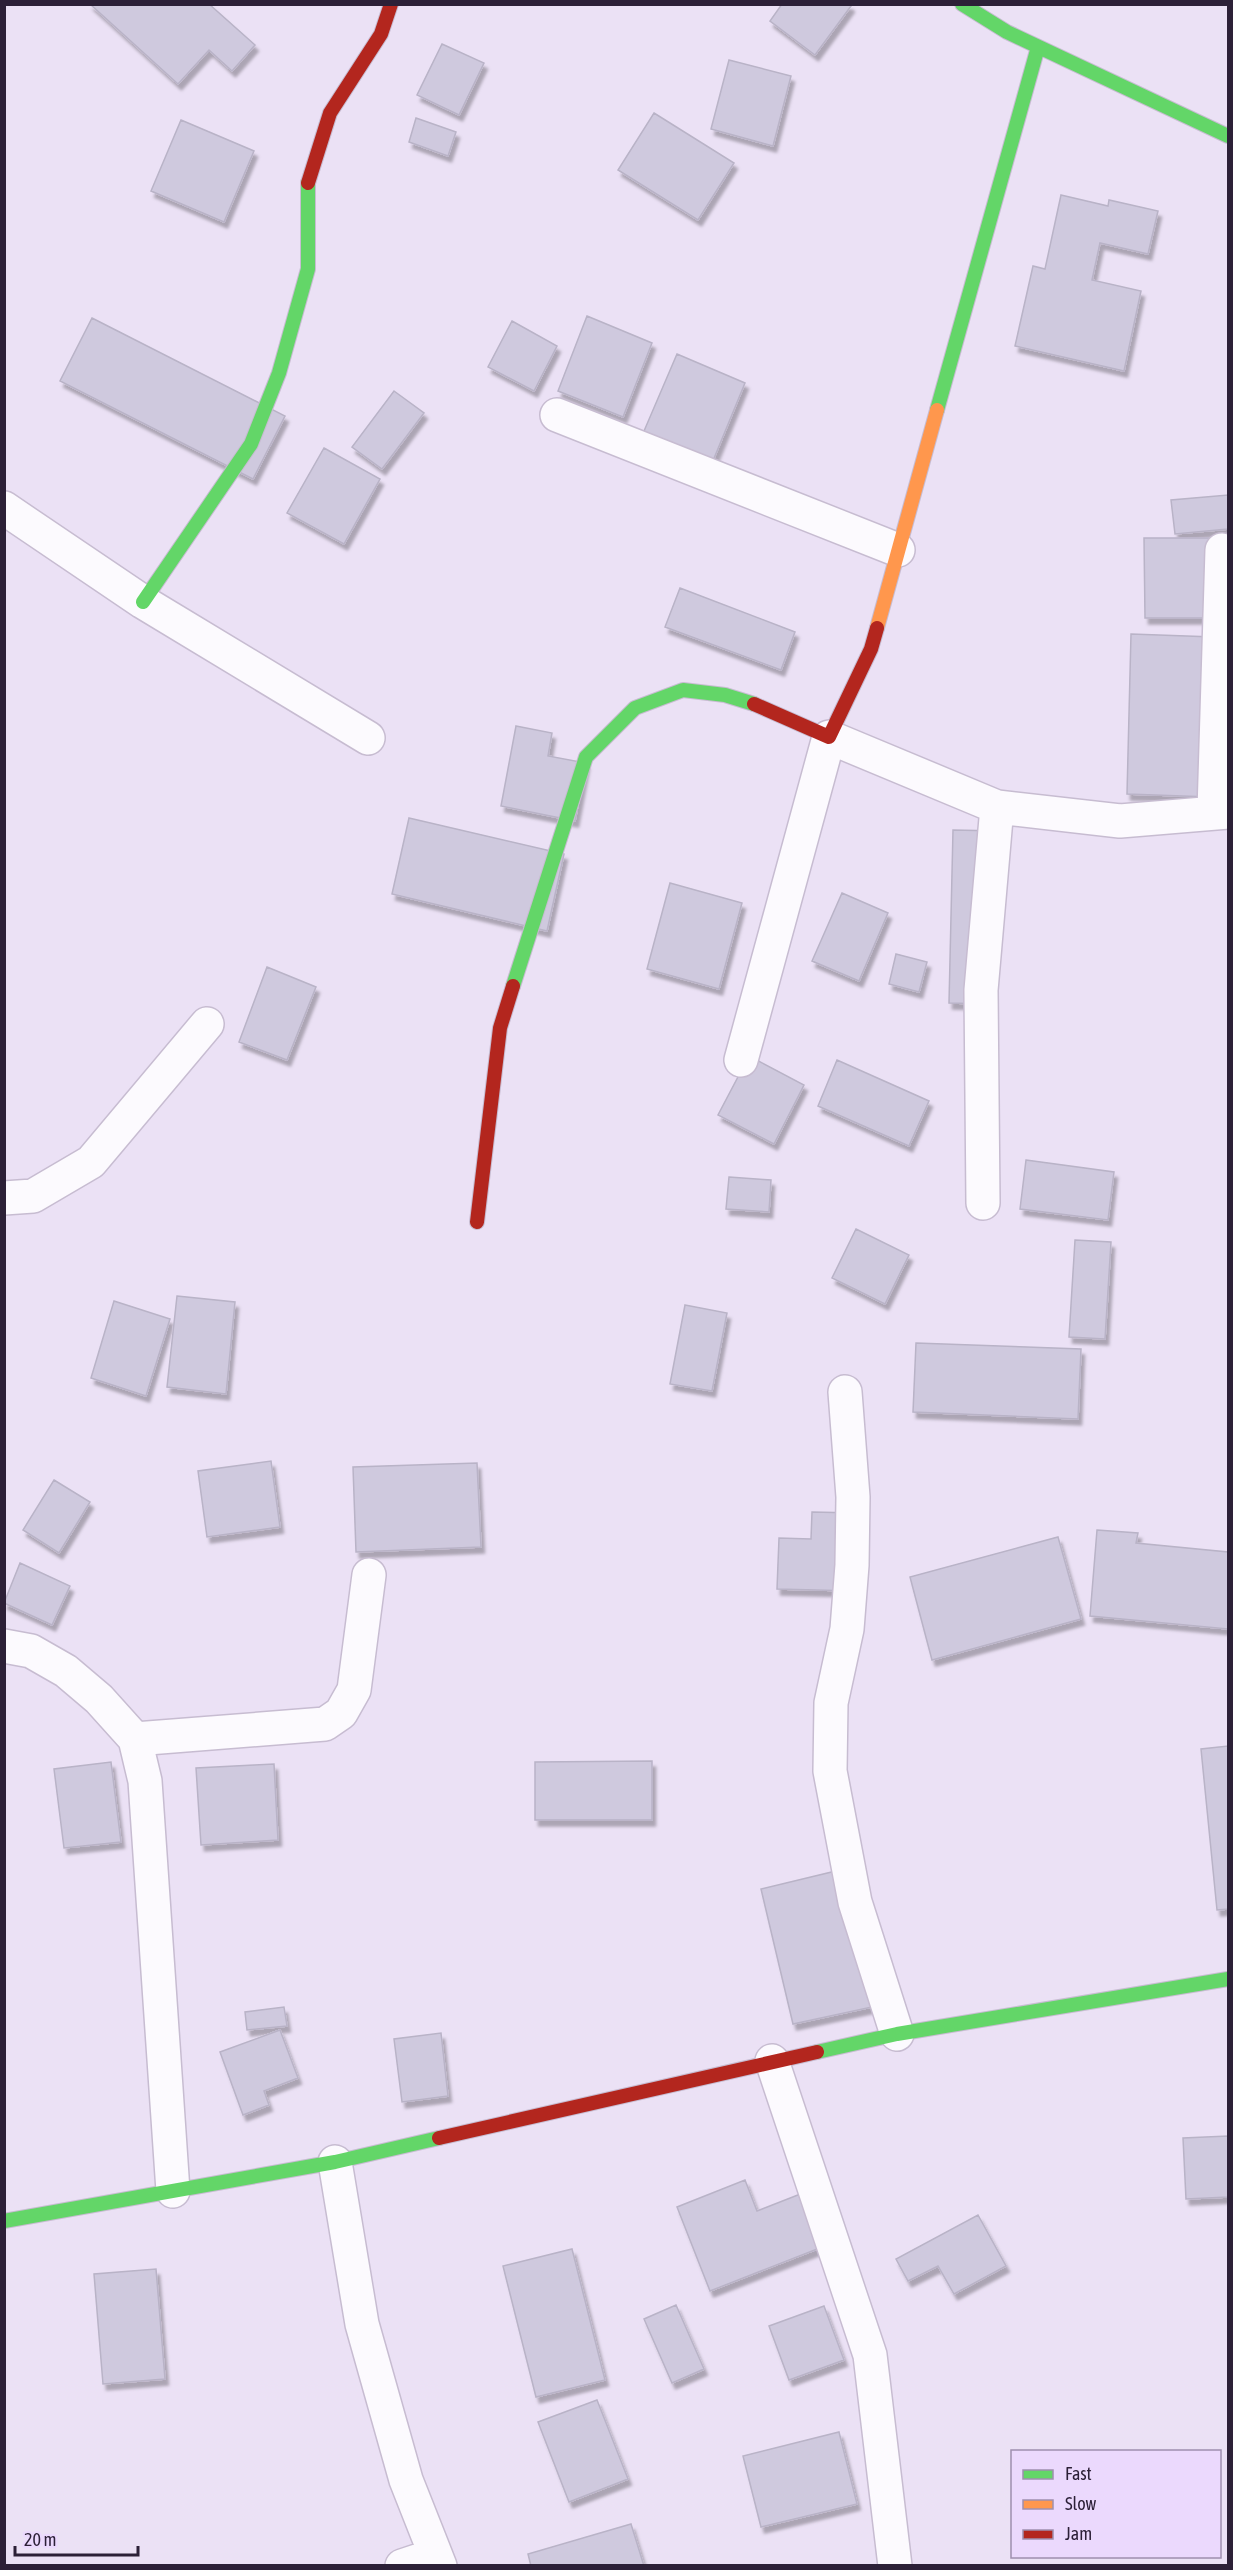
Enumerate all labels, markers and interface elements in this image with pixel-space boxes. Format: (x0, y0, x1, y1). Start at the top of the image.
legend (1011, 2450, 1221, 2558)
text: Fast (1065, 2463, 1092, 2484)
text: Slow (1065, 2493, 1096, 2514)
scale bar (15, 2519, 138, 2557)
text: Jam (1065, 2523, 1092, 2544)
text: 20 m (24, 2529, 56, 2550)

